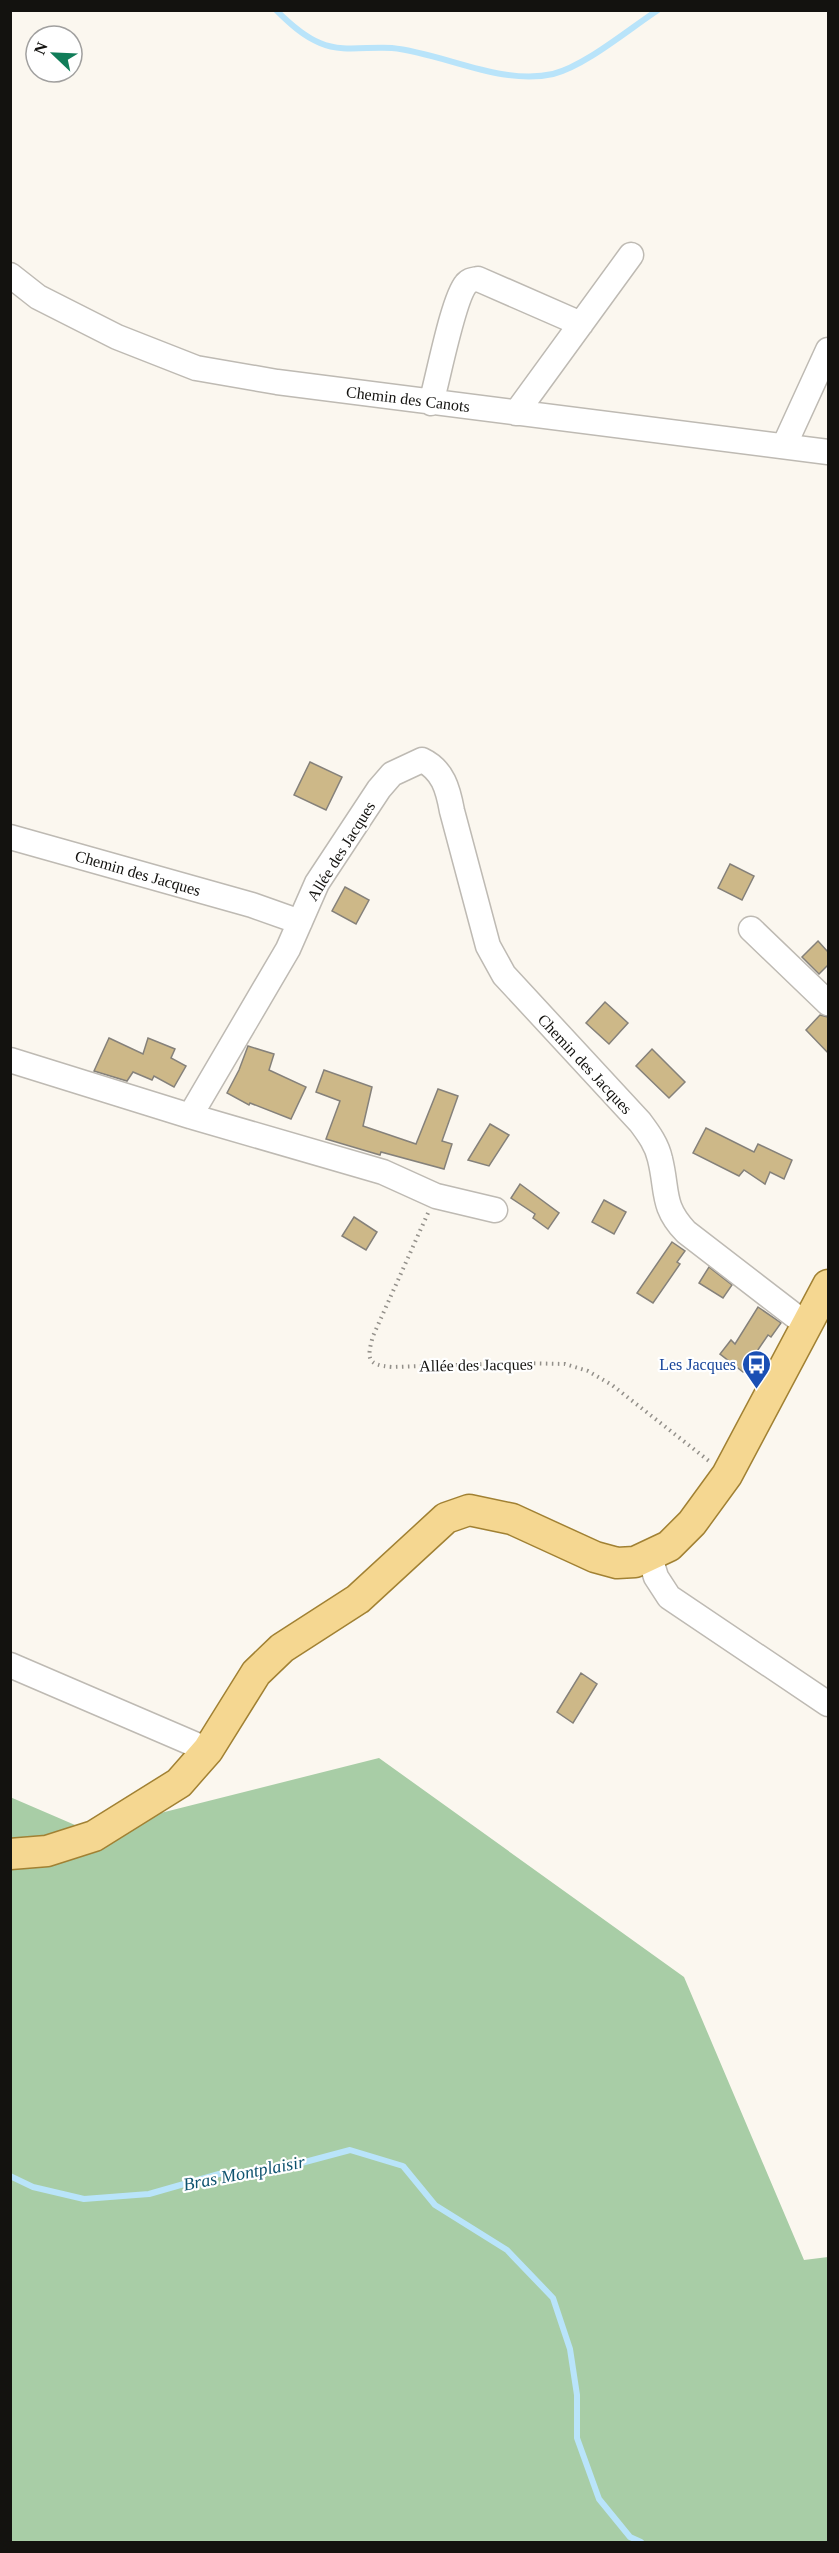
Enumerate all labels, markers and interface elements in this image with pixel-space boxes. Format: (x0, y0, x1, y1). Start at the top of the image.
north arrow (24, 24, 84, 84)
text: N (31, 39, 51, 57)
street label: Chemin des Canots (345, 383, 471, 415)
street label: Allée des Jacques (304, 798, 379, 904)
street label: Chemin des Jacques (73, 847, 203, 900)
street label: Chemin des Jacques (534, 1011, 635, 1118)
bus stop icon: Les Jacques (741, 1348, 773, 1390)
street label: Allée des Jacques (419, 1356, 533, 1375)
place label: Les Jacques (659, 1356, 736, 1374)
water label: Bras Montplaisir (181, 2151, 308, 2195)

